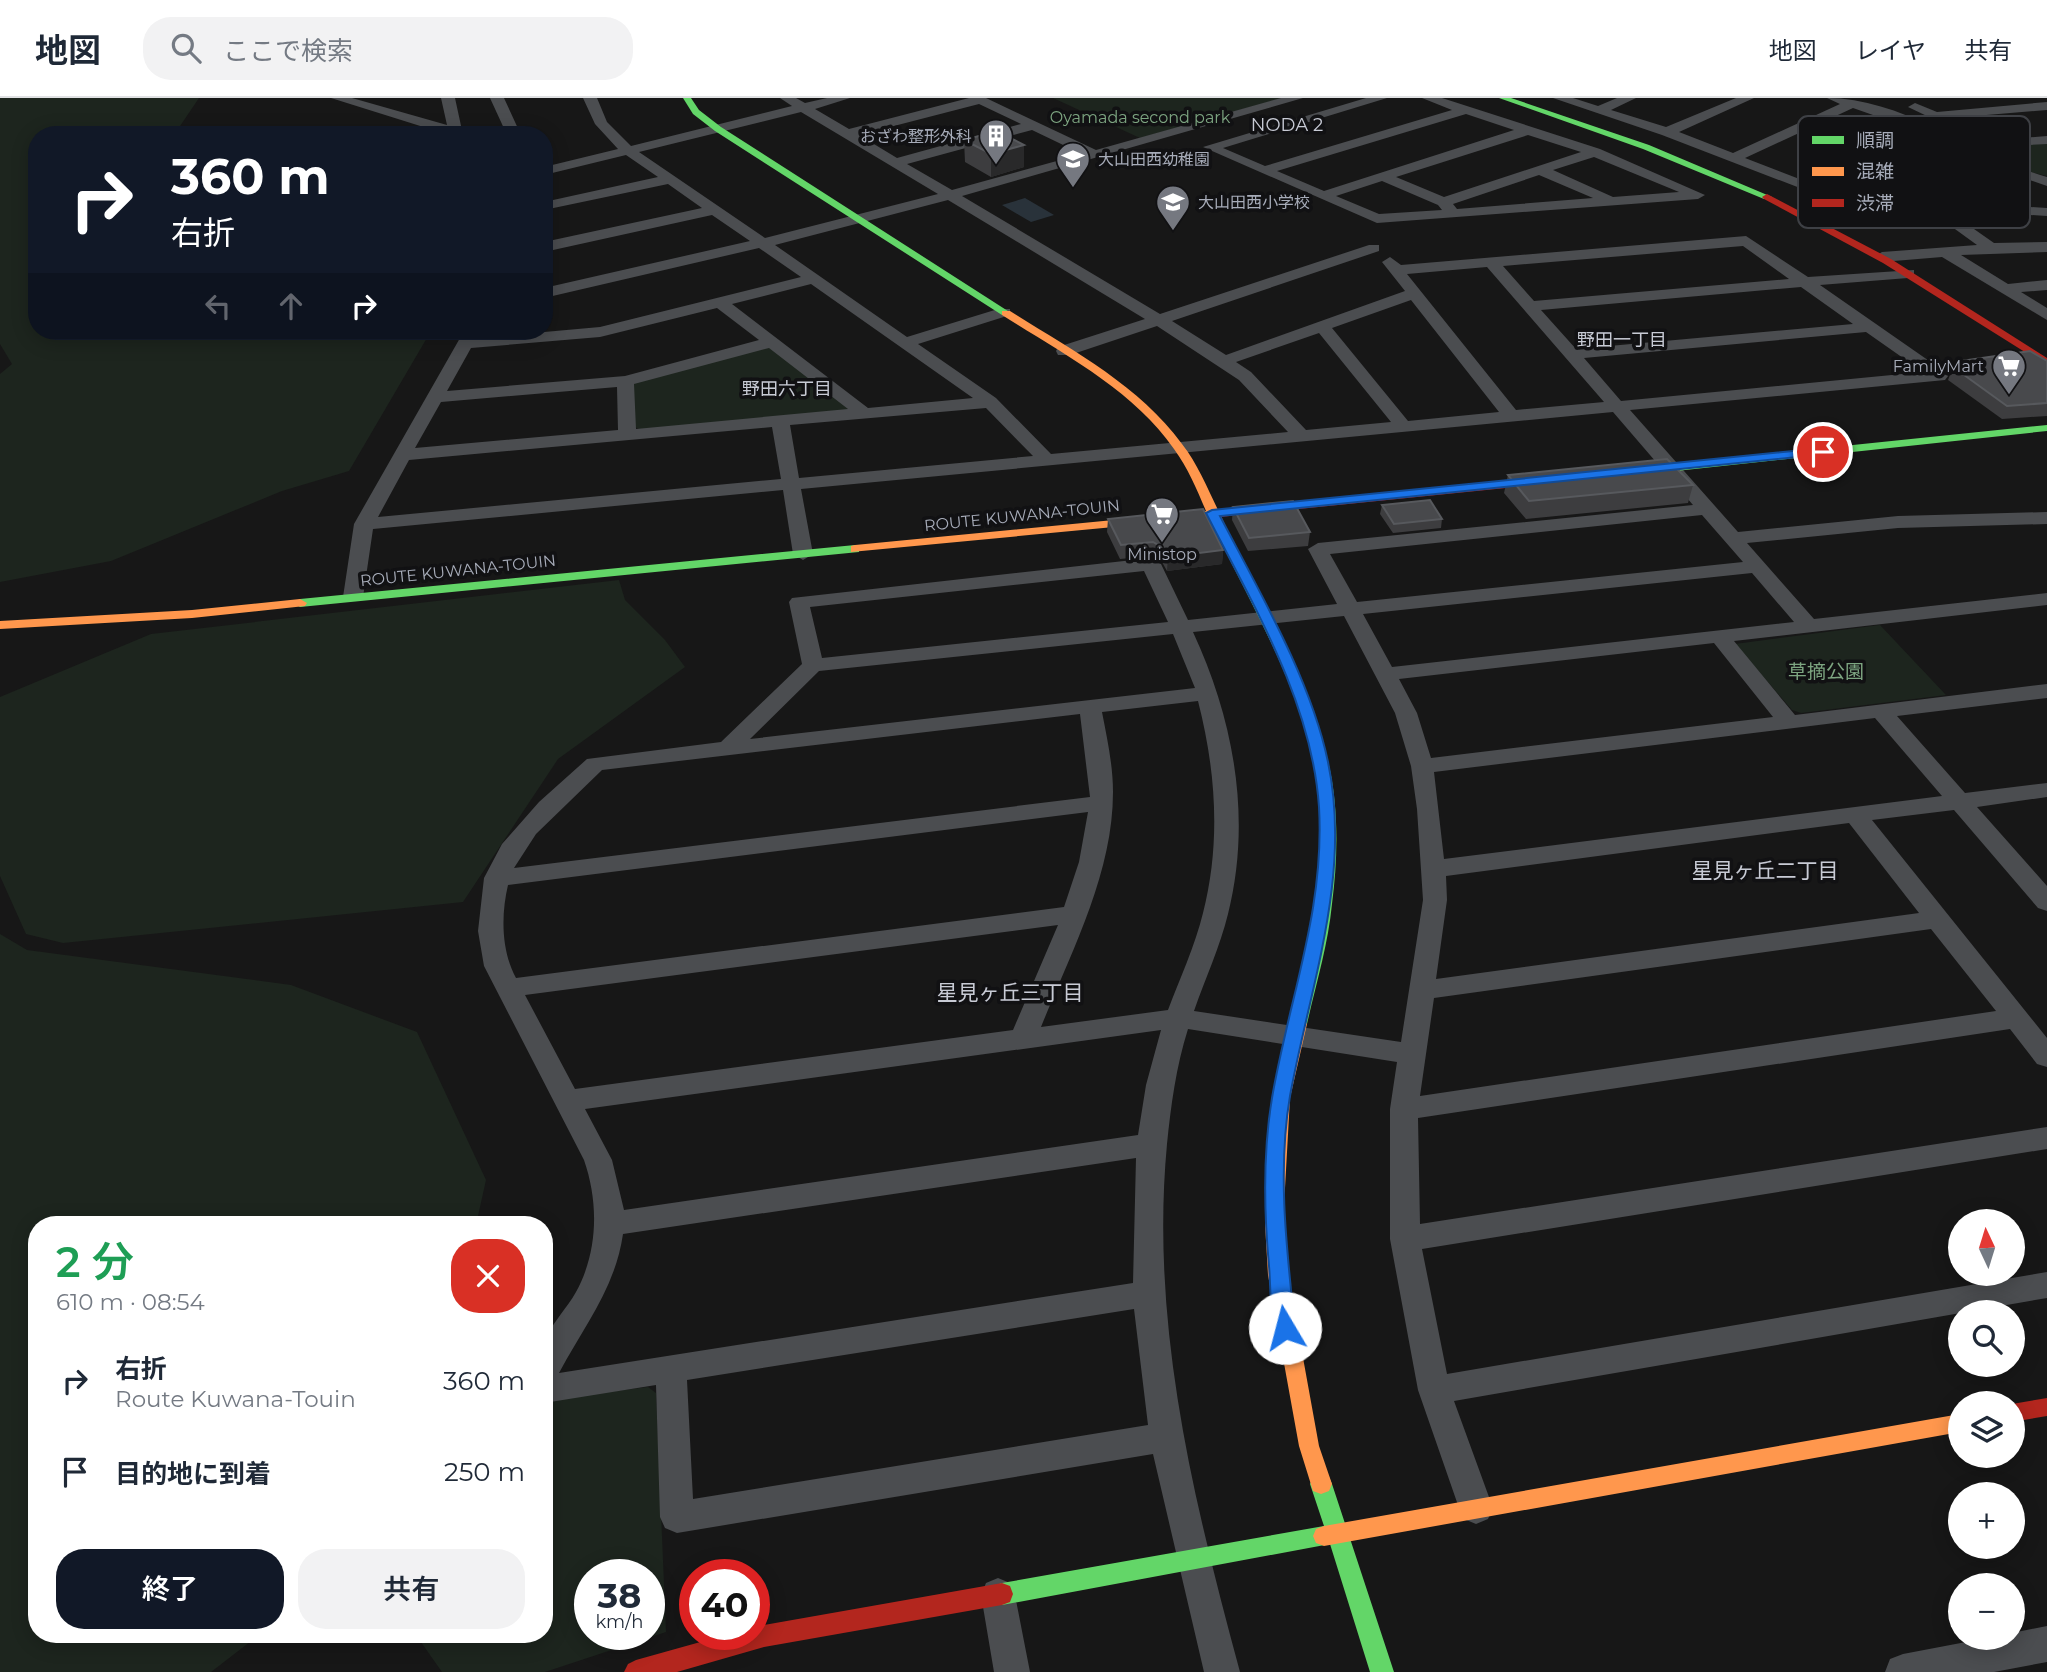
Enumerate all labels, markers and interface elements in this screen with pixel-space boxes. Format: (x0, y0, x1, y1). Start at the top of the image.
search box (143, 17, 633, 80)
icon: search (167, 29, 205, 67)
text: 地図 (35, 30, 101, 70)
text: ここで検索 (223, 35, 353, 67)
text: 地図 (1769, 36, 1817, 65)
text: レイヤ (1855, 36, 1926, 65)
text: 共有 (1964, 36, 2012, 65)
park label: Oyamada second park (1050, 108, 1231, 127)
district label: NODA 2 (1251, 114, 1323, 136)
legend (1798, 116, 2030, 228)
building icon: おざわ整形外科 (977, 117, 1015, 166)
place label: おざわ整形外科 (860, 127, 972, 146)
text: 順調 (1856, 129, 1894, 152)
school or university icon: 大山田西幼稚園 (1054, 140, 1092, 189)
text: 360 m (171, 147, 330, 206)
place label: 大山田西幼稚園 (1098, 150, 1210, 169)
icon: right (56, 154, 147, 245)
text: 混雑 (1856, 160, 1894, 183)
school or university icon: 大山田西小学校 (1154, 183, 1192, 232)
text: 渋滞 (1856, 192, 1894, 215)
place label: 大山田西小学校 (1198, 193, 1310, 212)
text: 右折 (171, 213, 235, 252)
icon: left (199, 287, 237, 325)
icon: ahead (272, 287, 310, 325)
icon: right (345, 287, 383, 325)
district label: 野田一丁目 (1577, 329, 1667, 351)
supermarket icon: FamilyMart (1990, 347, 2028, 396)
place label: FamilyMart (1893, 357, 1984, 376)
district label: 野田六丁目 (742, 378, 832, 400)
pin (1793, 422, 1853, 482)
icon: arrive (1804, 433, 1842, 471)
supermarket icon: Ministop (1143, 495, 1181, 544)
street label: ROUTE KUWANA-TOUIN (923, 496, 1121, 535)
place label: Ministop (1127, 545, 1197, 564)
street label: ROUTE KUWANA-TOUIN (359, 551, 557, 590)
park label: 草摘公園 (1788, 660, 1864, 683)
district label: 星見ヶ丘二丁目 (1692, 858, 1839, 883)
district label: 星見ヶ丘三丁目 (937, 980, 1084, 1005)
north arrow (1948, 1209, 2025, 1286)
map controls (1948, 1209, 2025, 1650)
text: 2 分 (56, 1236, 134, 1288)
button: close (451, 1239, 525, 1313)
text: 610 m · 08:54 (56, 1288, 205, 1316)
position arrow (1248, 1291, 1322, 1365)
button: search (1948, 1300, 2025, 1377)
text: 右折 (115, 1353, 167, 1385)
icon: right (56, 1362, 94, 1400)
text: 360 m (443, 1365, 525, 1397)
text: Route Kuwana-Touin (115, 1385, 356, 1413)
button: layers (1948, 1391, 2025, 1468)
icon: arrive (56, 1453, 94, 1491)
text: 250 m (444, 1456, 525, 1488)
text: 目的地に到着 (115, 1458, 271, 1490)
button: + (1948, 1482, 2025, 1559)
button: 終了 (56, 1549, 284, 1629)
button: 共有 (298, 1549, 525, 1629)
speed limit sign: 40 (679, 1559, 770, 1650)
button: − (1948, 1573, 2025, 1650)
text: 38 (598, 1574, 641, 1617)
text: km/h (595, 1611, 644, 1633)

